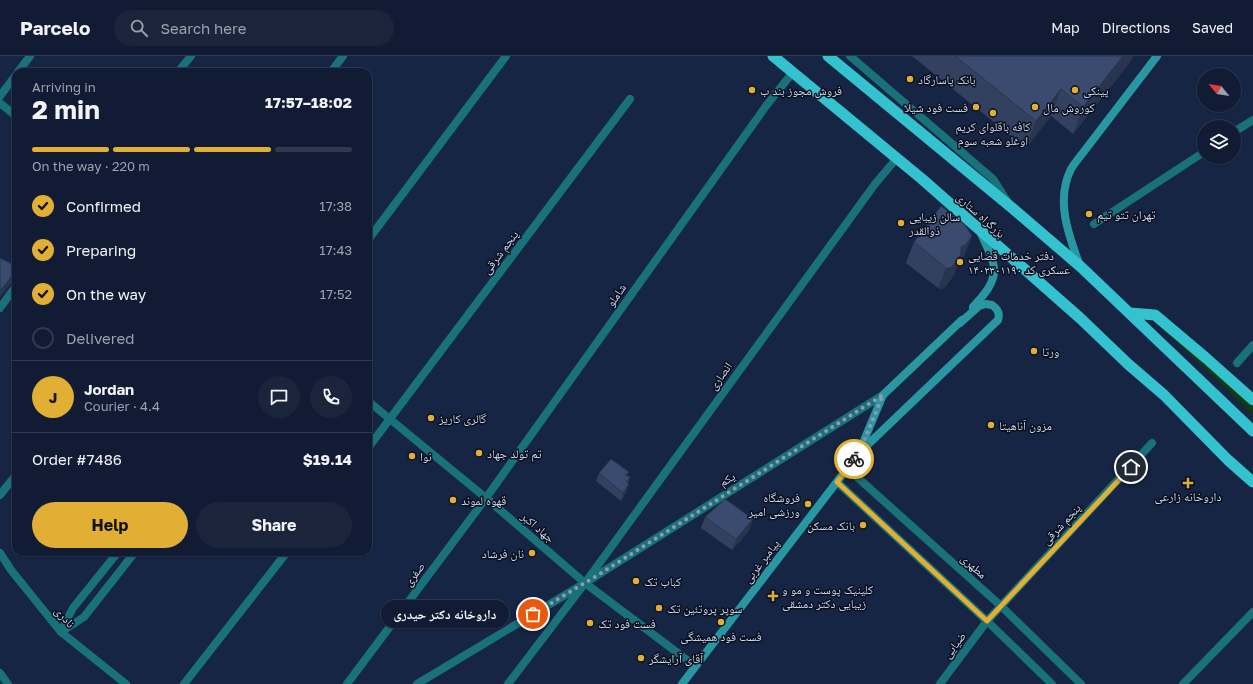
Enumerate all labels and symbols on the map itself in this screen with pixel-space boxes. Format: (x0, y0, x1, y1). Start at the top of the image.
north arrow (1197, 68, 1241, 112)
place label: بانک پاسارگاد (918, 72, 976, 87)
marker: بانک پاسارگاد (905, 74, 915, 84)
place label: فروش مجوز بند ب (760, 83, 842, 98)
place label: پینکی (1083, 83, 1109, 98)
marker: فروش مجوز بند ب (747, 85, 757, 95)
marker: پینکی (1070, 85, 1080, 95)
place label: فست فود شیلا (904, 100, 968, 115)
place label: کوروش مال (1043, 100, 1095, 115)
marker: فست فود شیلا (971, 102, 981, 112)
marker: کوروش مال (1030, 102, 1040, 112)
marker: کافه باقلوای کریم اوغلو شعبه سوم (988, 108, 998, 118)
place label: کافه باقلوای کریم اوغلو شعبه سوم (956, 119, 1031, 149)
street label: بزرگراه ستاری (953, 189, 1009, 241)
place label: تهران تتو تیم (1097, 207, 1156, 223)
place label: سالن زیبایی ذوالقدر (908, 209, 960, 238)
marker: تهران تتو تیم (1084, 209, 1094, 219)
marker: سالن زیبایی ذوالقدر (896, 218, 906, 228)
street label: پنجم شرقی (479, 227, 522, 277)
place label: دفتر خدمات قضایی عسکری کد ۱۴۰۲۳۰۱۱۹۰ (968, 248, 1070, 277)
marker: دفتر خدمات قضایی عسکری کد ۱۴۰۲۳۰۱۱۹۰ (955, 257, 965, 267)
street label: شاملو (603, 280, 629, 310)
place label: ورتا (1042, 344, 1059, 359)
marker: ورتا (1029, 346, 1039, 356)
street label: انصاری (705, 359, 735, 393)
place label: گالری کاریز (438, 411, 486, 426)
marker: گالری کاریز (426, 413, 436, 423)
place label: مزون آناهیتا (999, 418, 1052, 433)
marker: مزون آناهیتا (986, 420, 996, 430)
courier (834, 439, 874, 479)
place label: تم تولد جهاد (487, 446, 542, 462)
marker: تم تولد جهاد (474, 448, 484, 458)
place label: نوا (420, 449, 432, 464)
pin (1114, 450, 1148, 484)
marker: نوا (407, 451, 417, 461)
street label: یکم (716, 468, 738, 490)
marker: داروخانه زارعی (1183, 478, 1193, 488)
place label: داروخانه زارعی (1155, 489, 1221, 504)
place label: فروشگاه ورزشی امیر (747, 490, 800, 519)
place label: قهوه لموند (461, 493, 506, 508)
marker: قهوه لموند (448, 495, 458, 505)
marker: فروشگاه ورزشی امیر (803, 499, 813, 509)
street label: پنجم شرقی (1038, 500, 1085, 548)
street label: جهاد اکبر (517, 508, 558, 546)
place label: بانک مسکن (807, 518, 855, 533)
marker: بانک مسکن (858, 520, 868, 530)
street label: پیامبر غربی (740, 536, 783, 586)
place label: نان فرشاد (482, 546, 524, 561)
marker: نان فرشاد (527, 548, 537, 558)
street label: مطهری (958, 550, 990, 582)
street label: صفری (400, 559, 428, 589)
place label: کباب تک (644, 574, 681, 589)
marker: کباب تک (631, 576, 641, 586)
place label: کلینیک پوست و مو و زیبایی دکتر دمشقی (782, 582, 873, 611)
marker: کلینیک پوست و مو و زیبایی دکتر دمشقی (767, 590, 779, 602)
pin (516, 597, 550, 631)
callout: داروخانه دکتر حیدری (381, 600, 509, 628)
place label: سوپر پروتئین تک (667, 601, 743, 616)
street label: نادری (52, 603, 78, 631)
marker: سوپر پروتئین تک (654, 603, 664, 613)
place label: فست فود تک (598, 616, 656, 631)
marker: فست فود همیشگی (716, 617, 726, 627)
marker: فست فود تک (585, 618, 595, 628)
place label: فست فود همیشگی (680, 629, 762, 644)
street label: ضیایی (939, 629, 969, 661)
place label: آقای آرایشگر (648, 651, 704, 666)
marker: آقای آرایشگر (636, 653, 646, 663)

